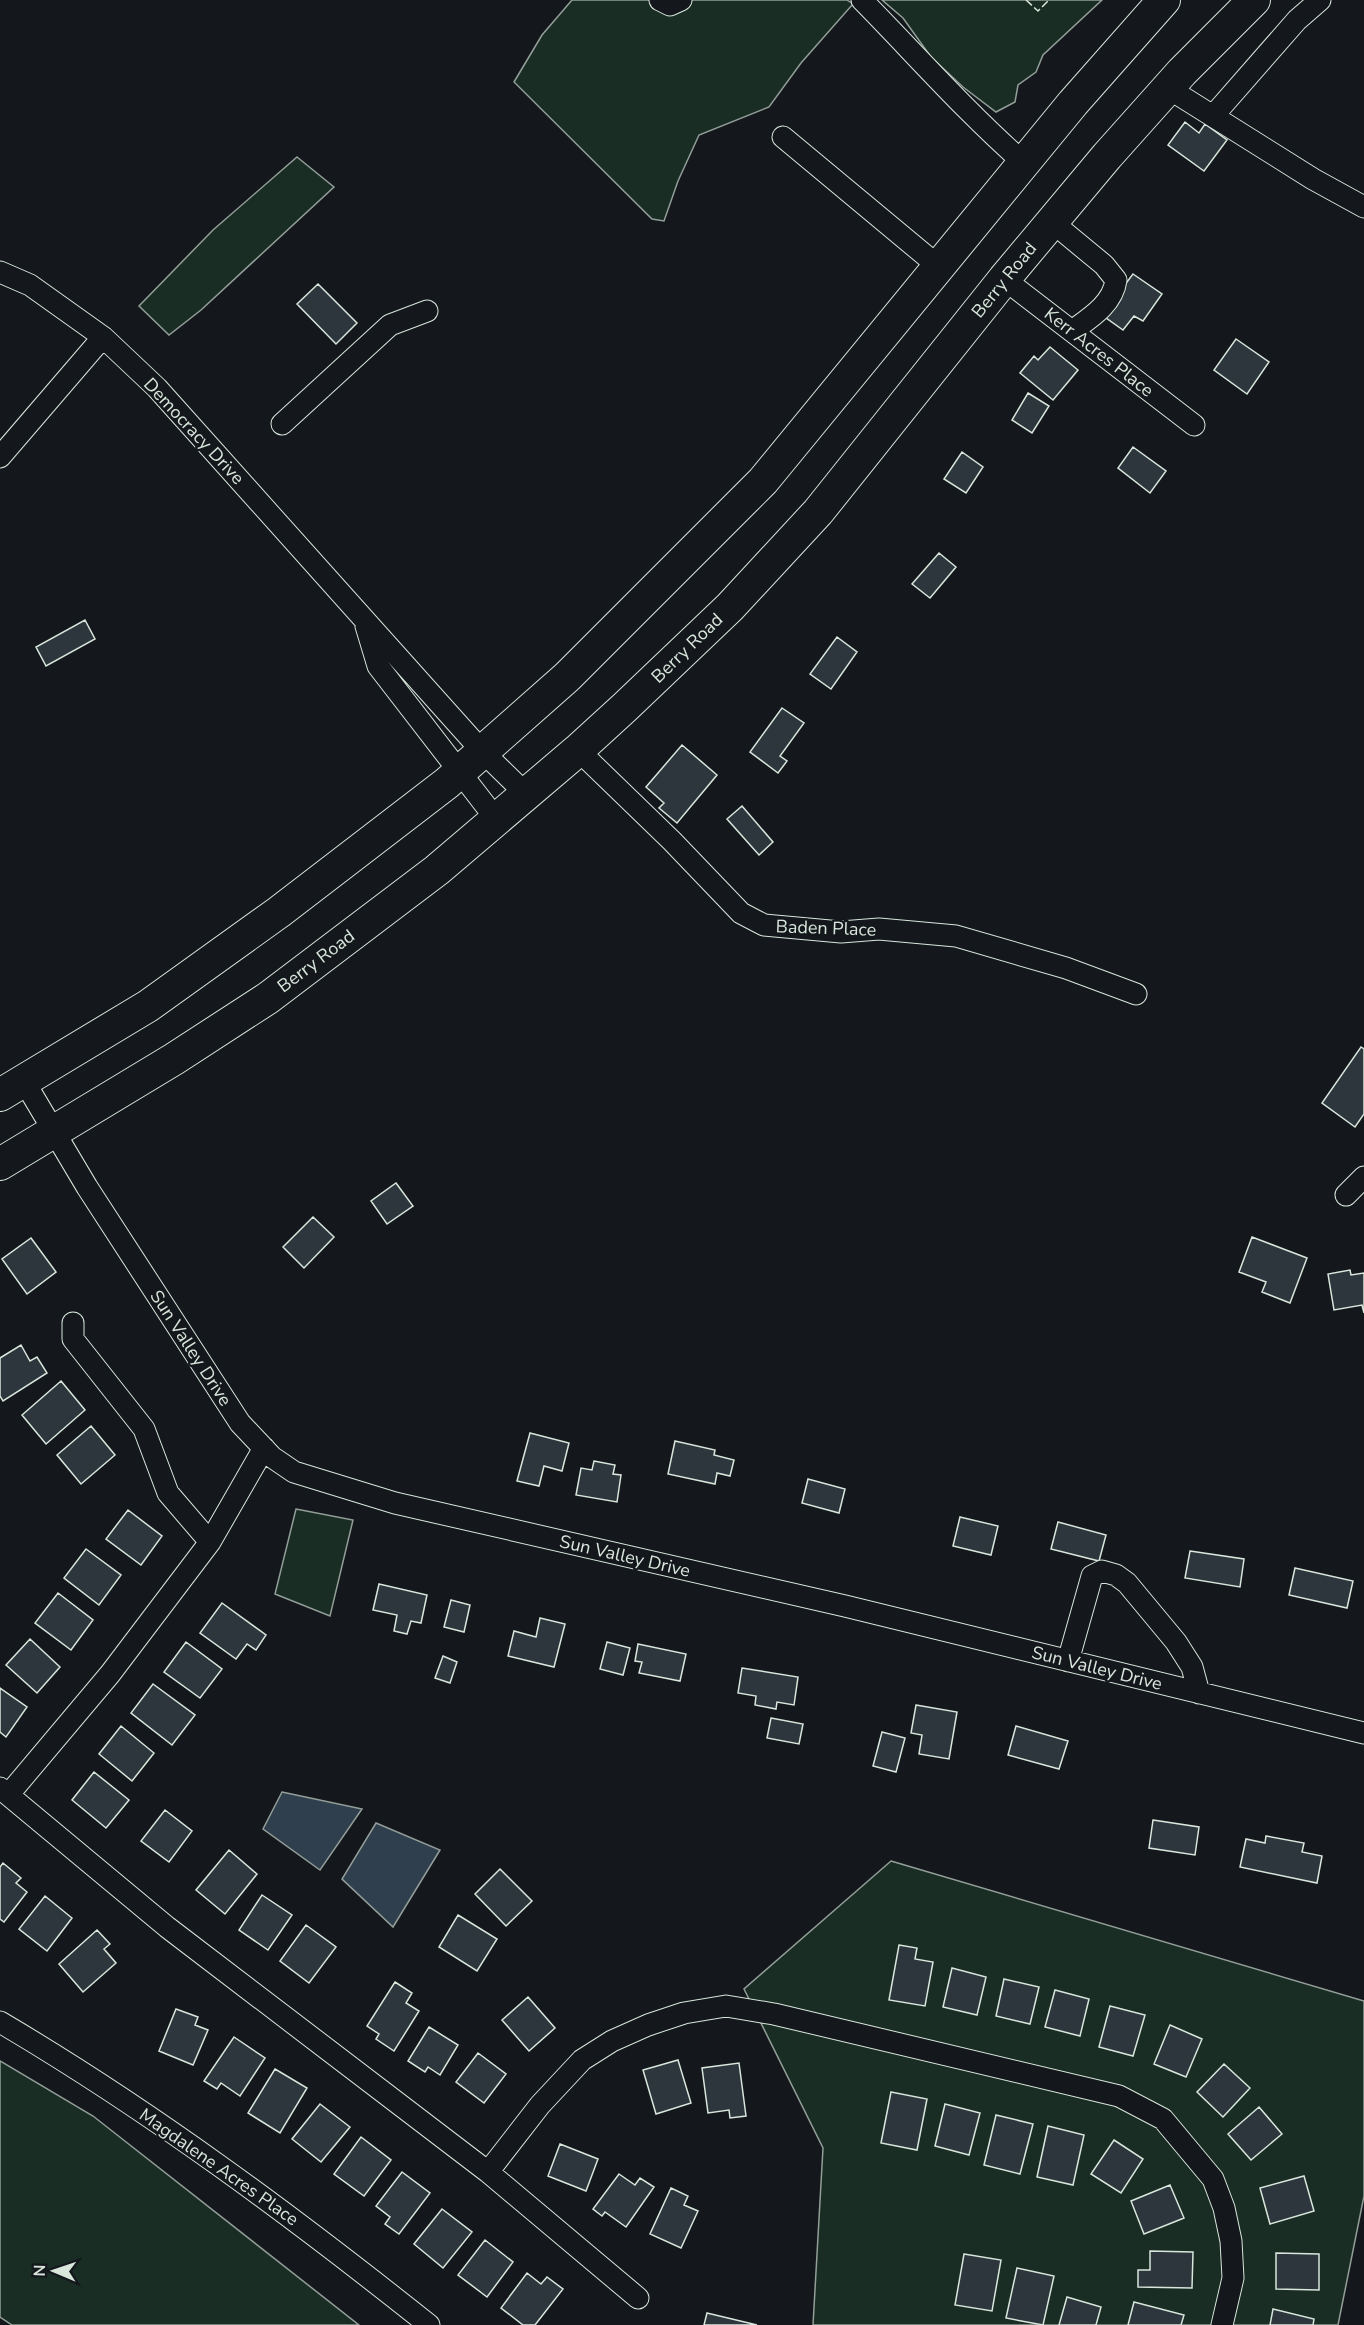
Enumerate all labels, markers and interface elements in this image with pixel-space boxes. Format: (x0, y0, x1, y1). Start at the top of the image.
street label: Berry Road (966, 237, 1042, 323)
street label: Kerr Acres Place (1039, 302, 1159, 402)
street label: Democracy Drive (138, 373, 250, 489)
street label: Berry Road (646, 608, 728, 688)
street label: Baden Place (775, 914, 877, 942)
street label: Berry Road (272, 924, 360, 998)
street label: Sun Valley Drive (145, 1285, 237, 1411)
street label: Sun Valley Drive (557, 1529, 693, 1583)
street label: Sun Valley Drive (1029, 1640, 1165, 1696)
street label: Magdalene Acres Place (135, 2103, 303, 2231)
north arrow (24, 2241, 84, 2301)
text: N (29, 2264, 51, 2277)

